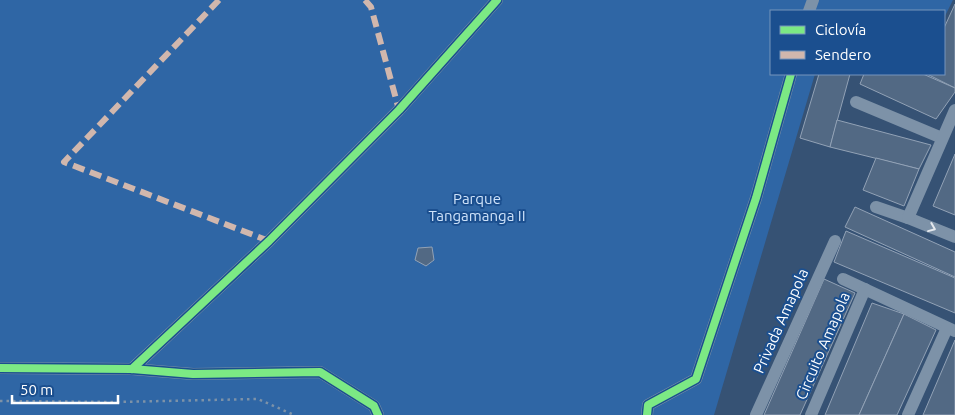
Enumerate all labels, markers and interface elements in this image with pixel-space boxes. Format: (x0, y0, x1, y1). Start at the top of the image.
legend (770, 10, 945, 75)
text: Ciclovía (815, 21, 866, 38)
text: Sendero (815, 46, 871, 63)
park label: Parque Tangamanga II (428, 190, 526, 224)
one-way arrow (927, 221, 936, 232)
street label: Privada Amapola (750, 266, 811, 376)
street label: Circuito Amapola (792, 289, 853, 402)
scale bar (12, 372, 119, 404)
text: 50 m (20, 381, 53, 398)

